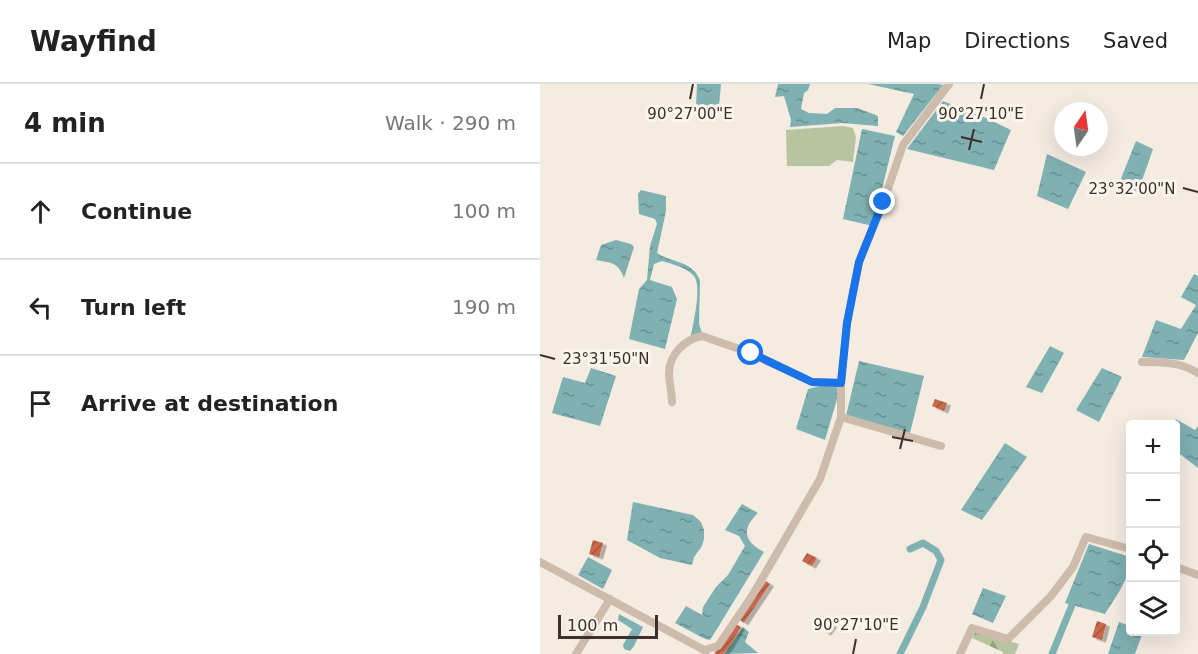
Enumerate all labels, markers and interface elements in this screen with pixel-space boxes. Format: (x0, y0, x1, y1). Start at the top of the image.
text: Wayfind (30, 25, 157, 58)
text: Map (887, 29, 931, 53)
text: Directions (964, 29, 1070, 53)
text: Saved (1103, 29, 1168, 53)
north arrow (1054, 102, 1108, 156)
text: 90°27'00"E (647, 105, 733, 123)
text: 90°27'10"E (938, 105, 1024, 123)
text: 4 min (24, 108, 106, 138)
text: Walk · 290 m (385, 111, 516, 135)
text: 23°32'00"N (1088, 180, 1176, 198)
route end (869, 188, 895, 214)
icon: ahead (24, 195, 57, 228)
text: Continue (81, 199, 192, 224)
text: 100 m (452, 199, 516, 223)
icon: left (24, 291, 57, 324)
text: Turn left (81, 295, 186, 320)
text: 190 m (452, 295, 516, 319)
route start (737, 339, 763, 365)
text: 23°31'50"N (562, 350, 650, 368)
icon: arrive (24, 387, 57, 420)
text: Arrive at destination (81, 391, 338, 416)
map controls (1126, 420, 1180, 636)
button: + (1126, 420, 1180, 474)
button: − (1126, 474, 1180, 528)
button: locate (1126, 528, 1180, 582)
button: layers (1126, 582, 1180, 636)
scale bar (558, 612, 658, 640)
text: 100 m (567, 616, 618, 635)
text: 90°27'10"E (813, 616, 899, 634)

